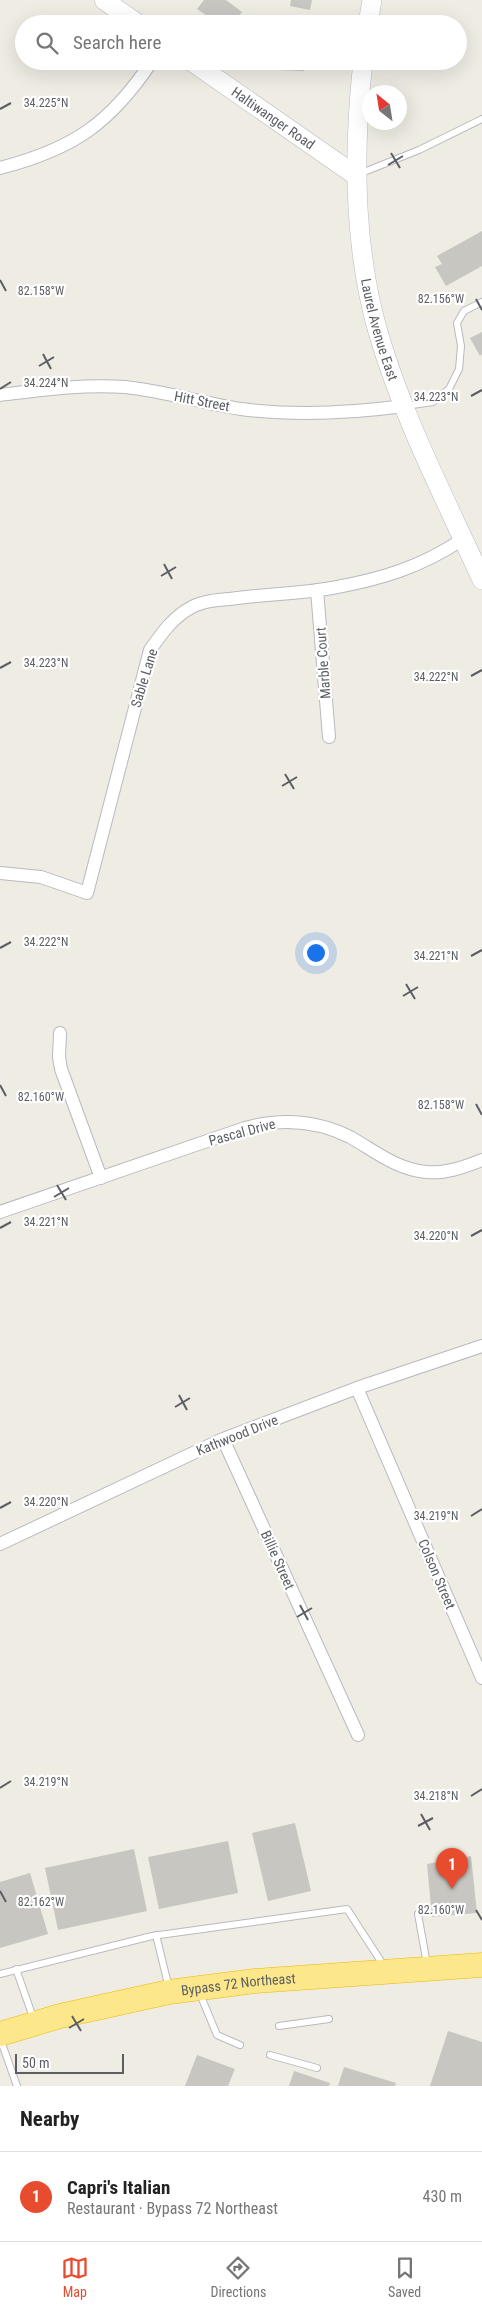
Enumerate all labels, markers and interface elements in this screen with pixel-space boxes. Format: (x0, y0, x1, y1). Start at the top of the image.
search box (15, 15, 467, 70)
icon: search (33, 29, 61, 57)
text: Search here (73, 31, 161, 54)
street label: Haltiwanger Road (228, 84, 318, 153)
north arrow (362, 85, 407, 130)
text: 34.225°N (24, 96, 68, 110)
street label: Laurel Avenue East (358, 277, 401, 383)
text: 82.158°W (18, 284, 64, 298)
text: 82.156°W (418, 292, 464, 306)
text: 34.224°N (24, 376, 68, 390)
street label: Hitt Street (173, 388, 231, 414)
text: 34.223°N (414, 390, 458, 404)
street label: Marble Court (313, 627, 333, 699)
street label: Sable Lane (127, 646, 161, 709)
text: 34.223°N (24, 656, 68, 670)
text: 34.222°N (414, 670, 458, 684)
text: 34.222°N (24, 935, 68, 949)
your location (303, 940, 329, 966)
text: 34.221°N (414, 949, 458, 963)
text: 82.160°W (18, 1090, 64, 1104)
text: 82.158°W (418, 1098, 464, 1112)
street label: Pascal Drive (207, 1115, 277, 1149)
text: 34.221°N (24, 1215, 68, 1229)
text: 34.220°N (414, 1229, 458, 1243)
street label: Kathwood Drive (194, 1411, 280, 1459)
text: 34.220°N (24, 1495, 68, 1509)
text: 34.219°N (414, 1509, 458, 1523)
street label: Billie Street (258, 1528, 298, 1592)
street label: Colson Street (415, 1537, 459, 1611)
text: 34.219°N (24, 1775, 68, 1789)
text: 34.218°N (414, 1789, 458, 1803)
pin: 1 (436, 1848, 468, 1889)
text: 82.162°W (18, 1895, 64, 1909)
text: 82.160°W (418, 1903, 464, 1917)
street label: Bypass 72 Northeast (180, 1970, 296, 1998)
scale bar (15, 2051, 124, 2074)
text: 50 m (22, 2055, 50, 2071)
text: Nearby (20, 2107, 79, 2131)
text: Capri's Italian (67, 2176, 170, 2199)
text: 1 (32, 2187, 40, 2206)
text: 430 m (423, 2187, 462, 2206)
text: Restaurant · Bypass 72 Northeast (67, 2199, 278, 2218)
tab: Map (61, 2254, 89, 2300)
tab: Directions (210, 2254, 266, 2300)
tab: Saved (388, 2254, 421, 2300)

